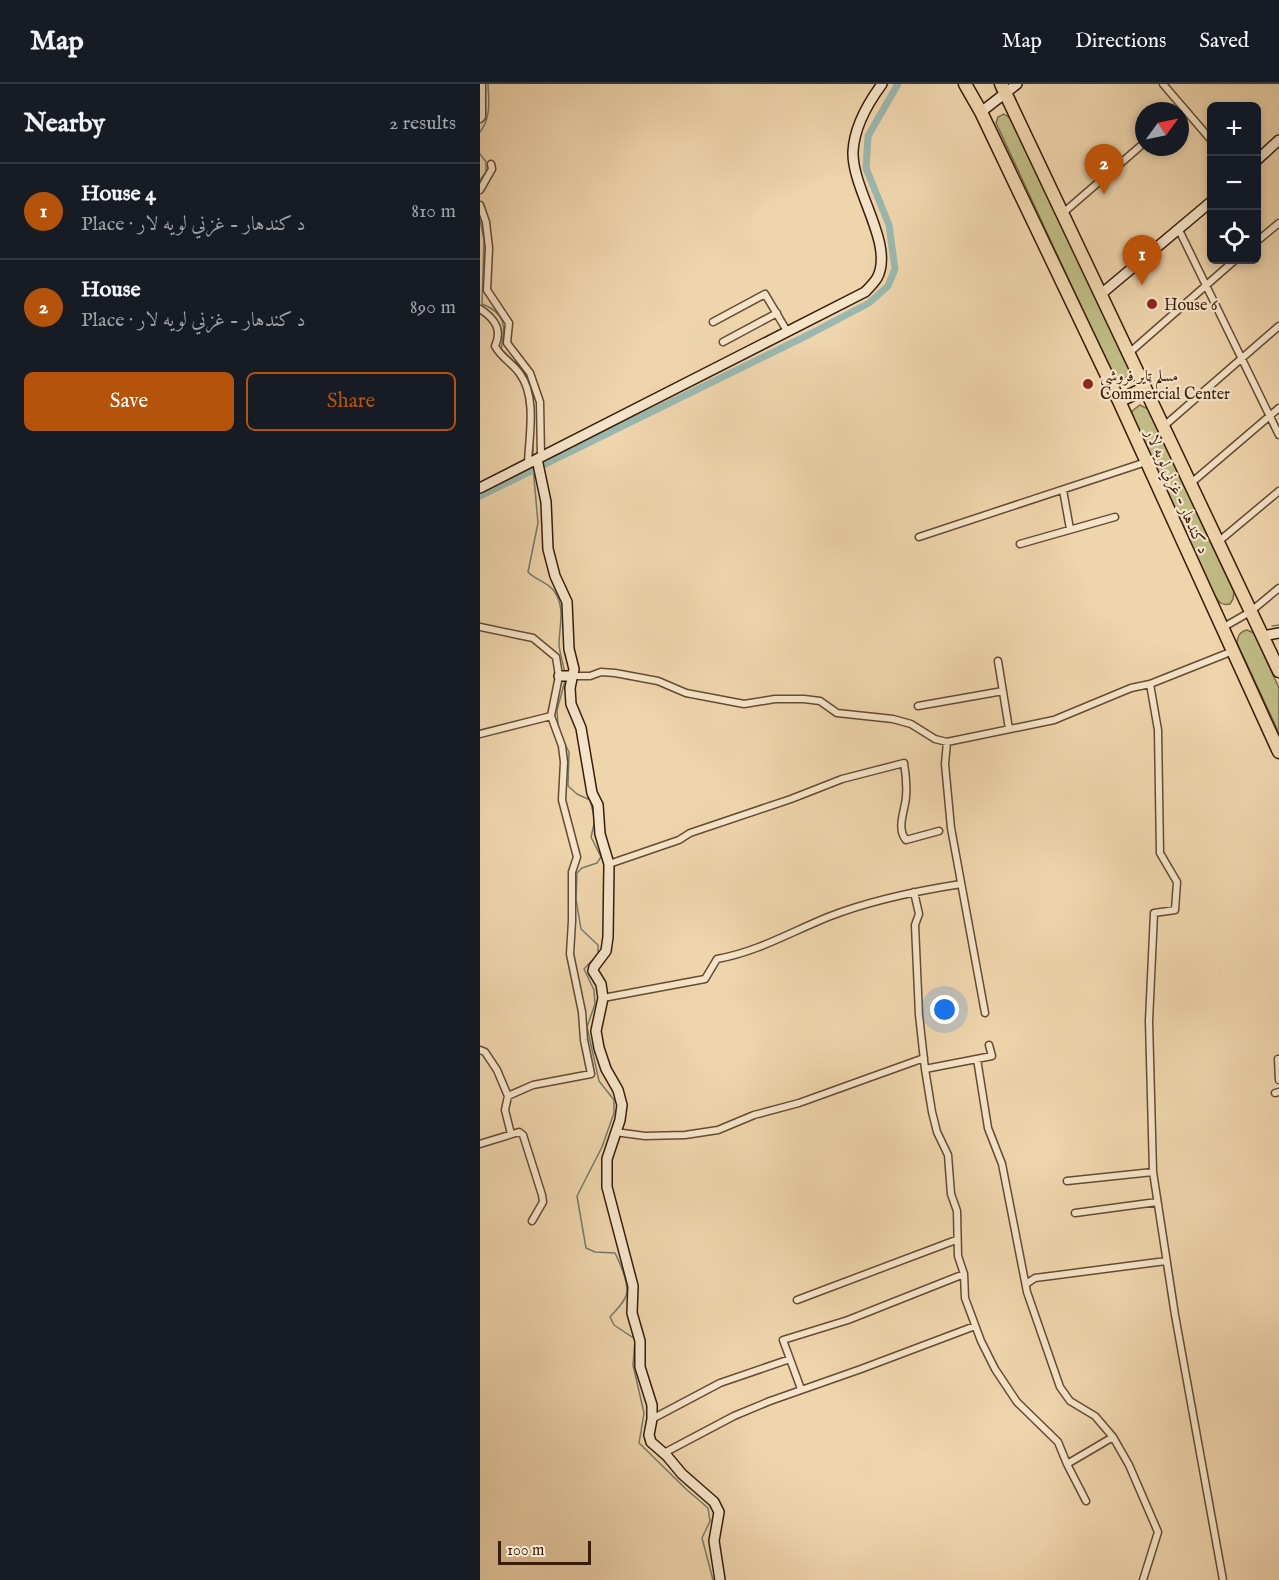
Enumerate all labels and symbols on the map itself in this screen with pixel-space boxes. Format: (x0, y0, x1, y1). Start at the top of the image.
north arrow (1135, 102, 1189, 156)
pin: 2 (1084, 144, 1124, 194)
pin: 1 (1122, 236, 1162, 285)
place label: House 6 (1164, 296, 1218, 316)
marker: House 6 (1145, 297, 1159, 311)
place label: مسلم ټایر فروشي Commercial Center (1100, 367, 1230, 405)
marker: مسلم ټایر فروشي Commercial Center (1081, 377, 1095, 391)
street label: د کندهار - غزني لويه لار (1138, 425, 1213, 558)
your location (930, 995, 959, 1024)
scale bar (498, 1538, 591, 1566)

